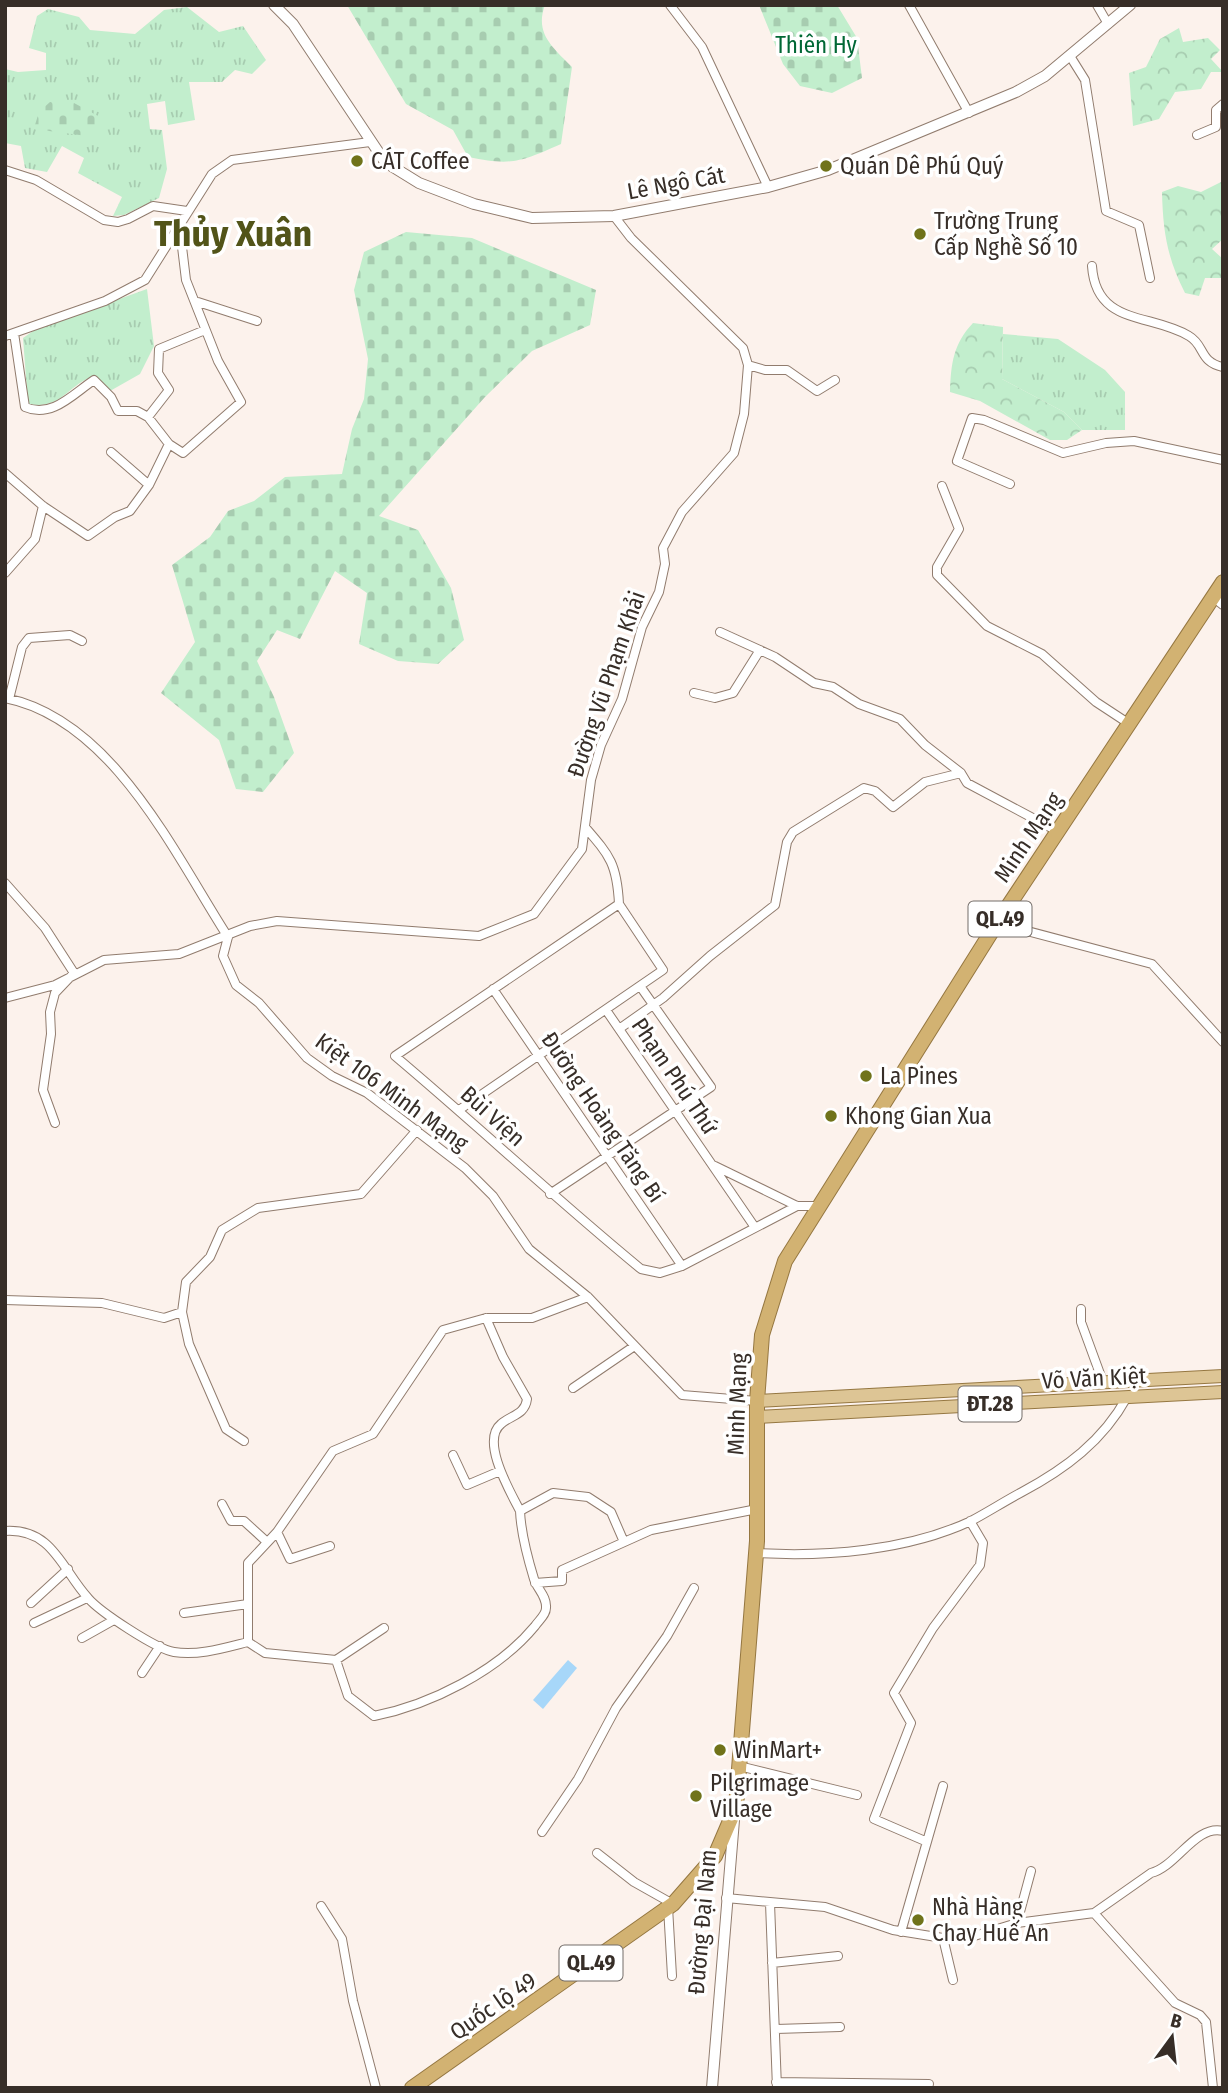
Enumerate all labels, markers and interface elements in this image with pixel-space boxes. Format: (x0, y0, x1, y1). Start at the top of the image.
park label: Thiên Hy (775, 31, 858, 59)
place label: CÁT Coffee (371, 146, 470, 175)
place label: Quán Dê Phú Quý (840, 152, 1004, 180)
marker: CÁT Coffee (349, 153, 365, 169)
marker: Quán Dê Phú Quý (818, 158, 834, 174)
street label: Lê Ngô Cát (625, 161, 727, 205)
place label: Trường Trung Cấp Nghề Số 10 (934, 207, 1078, 261)
district label: Thủy Xuân (154, 211, 312, 256)
marker: Trường Trung Cấp Nghề Số 10 (912, 226, 928, 242)
street label: Đường Vũ Phạm Khải (561, 587, 651, 781)
street label: Minh Mạng (988, 787, 1068, 887)
road number: QL.49 (968, 902, 1032, 936)
street label: Phạm Phú Thứ (626, 1012, 724, 1140)
street label: Đường Hoàng Tăng Bí (536, 1026, 671, 1208)
street label: Kiệt 106 Minh Mạng (310, 1027, 474, 1157)
place label: La Pines (880, 1062, 958, 1090)
marker: La Pines (858, 1068, 874, 1084)
street label: Bùi Viện (455, 1080, 531, 1152)
place label: Khong Gian Xua (845, 1102, 992, 1130)
marker: Khong Gian Xua (823, 1108, 839, 1124)
street label: Minh Mạng (721, 1352, 753, 1456)
street label: Võ Văn Kiệt (1041, 1361, 1148, 1395)
road number: ĐT.28 (958, 1386, 1021, 1422)
place label: WinMart+ (734, 1736, 822, 1764)
marker: WinMart+ (712, 1742, 728, 1758)
place label: Pilgrimage Village (710, 1769, 809, 1823)
marker: Pilgrimage Village (688, 1788, 704, 1804)
street label: Đường Đại Nam (682, 1848, 722, 1996)
place label: Nhà Hàng Chay Huế An (932, 1893, 1049, 1947)
marker: Nhà Hàng Chay Huế An (910, 1912, 926, 1928)
road number: QL.49 (560, 1946, 622, 1980)
street label: Quốc lộ 49 (444, 1966, 542, 2046)
north arrow (1137, 2002, 1207, 2072)
text: B (1168, 2009, 1185, 2034)

